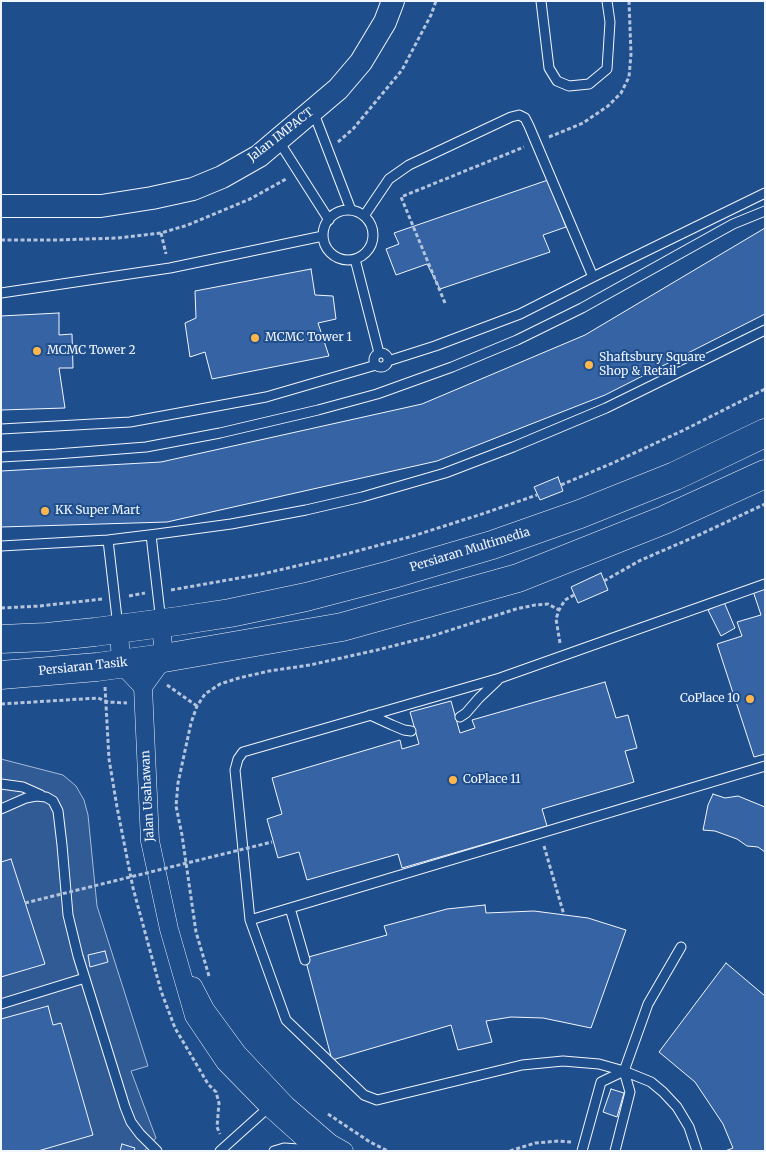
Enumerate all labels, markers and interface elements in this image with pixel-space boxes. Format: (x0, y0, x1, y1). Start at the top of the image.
street label: Jalan IMPACT (245, 105, 317, 165)
place label: MCMC Tower 1 (265, 331, 352, 345)
marker: MCMC Tower 1 (249, 332, 261, 344)
place label: MCMC Tower 2 (47, 344, 136, 358)
marker: MCMC Tower 2 (31, 345, 43, 357)
place label: Shaftsbury Square Shop & Retail (599, 351, 705, 379)
marker: Shaftsbury Square Shop & Retail (583, 359, 595, 371)
place label: KK Super Mart (55, 504, 140, 518)
marker: KK Super Mart (39, 505, 51, 517)
street label: Persiaran Multimedia (408, 525, 532, 575)
street label: Persiaran Tasik (38, 655, 128, 679)
place label: CoPlace 10 (680, 692, 740, 706)
marker: CoPlace 10 (744, 693, 756, 705)
street label: Jalan Usahawan (138, 750, 158, 842)
place label: CoPlace 11 (463, 773, 521, 787)
marker: CoPlace 11 (447, 774, 459, 786)

